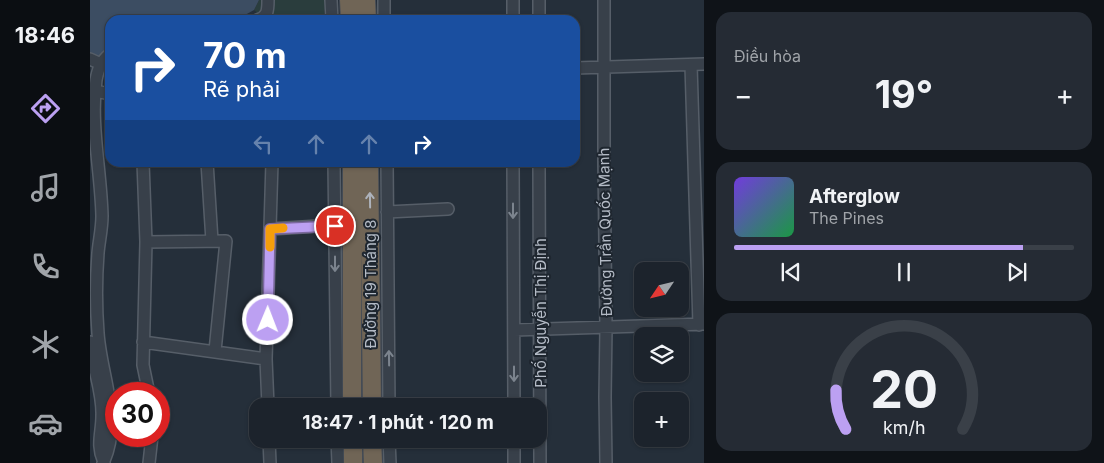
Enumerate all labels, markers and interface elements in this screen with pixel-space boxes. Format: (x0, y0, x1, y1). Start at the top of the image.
text: 18:46 (15, 22, 75, 48)
text: 70 m (203, 34, 287, 76)
icon: right (120, 35, 185, 100)
text: Điều hòa (734, 46, 801, 66)
text: 19° (875, 71, 933, 117)
text: Rẽ phải (203, 76, 280, 102)
text: − (734, 78, 753, 112)
text: + (1055, 78, 1074, 112)
icon: directions (28, 91, 63, 126)
icon: left (249, 130, 277, 158)
icon: ahead (302, 130, 330, 158)
icon: ahead (355, 130, 383, 158)
icon: right (408, 130, 436, 158)
street label: Đường Trần Quốc Mạnh (594, 148, 616, 316)
icon: music (28, 170, 63, 205)
text: Afterglow (809, 185, 900, 208)
one-way arrow (365, 192, 374, 208)
one-way arrow (508, 202, 518, 219)
pin (314, 205, 356, 247)
text: The Pines (809, 208, 884, 228)
icon: arrive (321, 212, 349, 240)
street label: Đường 19 Tháng 8 (361, 220, 380, 349)
street label: Phố Nguyễn Thị Định (531, 238, 550, 388)
icon: phone (28, 249, 63, 284)
one-way arrow (330, 255, 340, 271)
icon: previous (777, 258, 805, 286)
icon: pause (890, 258, 918, 286)
icon: next (1003, 258, 1031, 286)
north arrow (634, 262, 689, 318)
map controls (634, 262, 689, 447)
position arrow (241, 293, 293, 345)
icon: climate (28, 327, 63, 362)
button: layers (634, 327, 689, 382)
one-way arrow (384, 350, 393, 366)
text: 20 (870, 358, 938, 421)
one-way arrow (509, 365, 519, 381)
speed limit sign: 30 (105, 382, 170, 447)
button: + (634, 392, 689, 447)
icon: car (28, 406, 63, 441)
text: 18:47 · 1 phút · 120 m (302, 411, 494, 434)
text: km/h (883, 417, 925, 438)

